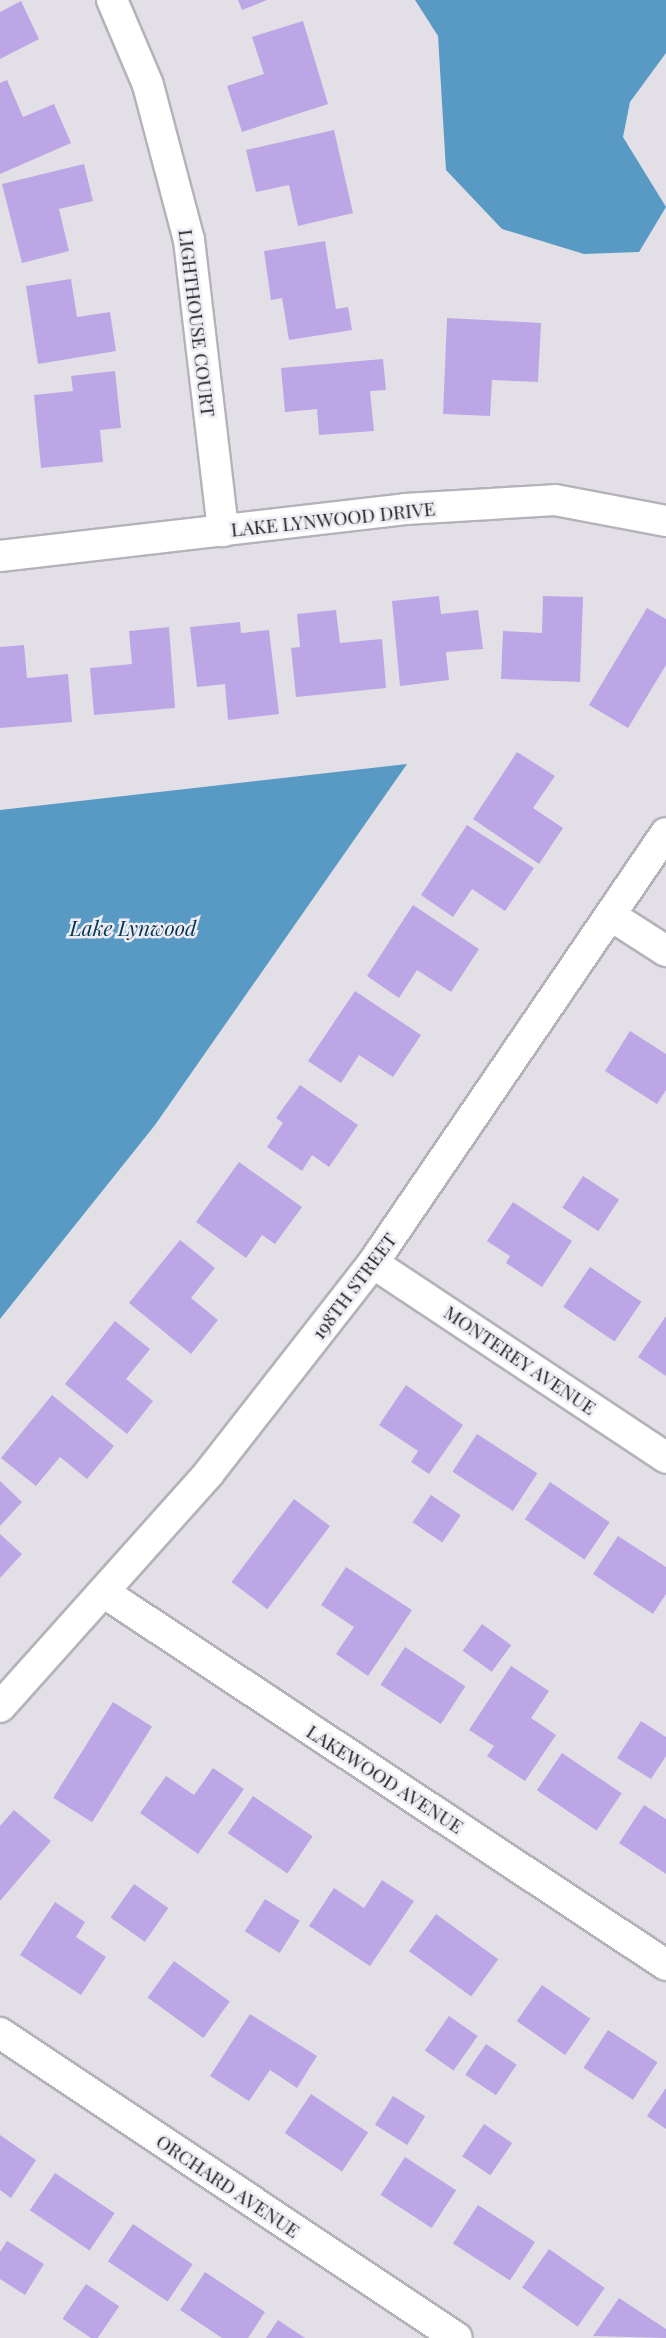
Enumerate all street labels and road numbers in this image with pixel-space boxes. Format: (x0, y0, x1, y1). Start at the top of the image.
street label: LIGHTHOUSE COURT (174, 228, 220, 418)
street label: LAKE LYNWOOD DRIVE (230, 497, 436, 541)
street label: 198TH STREET (307, 1229, 401, 1343)
street label: MONTEREY AVENUE (439, 1300, 601, 1420)
street label: LAKEWOOD AVENUE (302, 1720, 468, 1838)
street label: ORCHARD AVENUE (152, 2129, 304, 2243)

